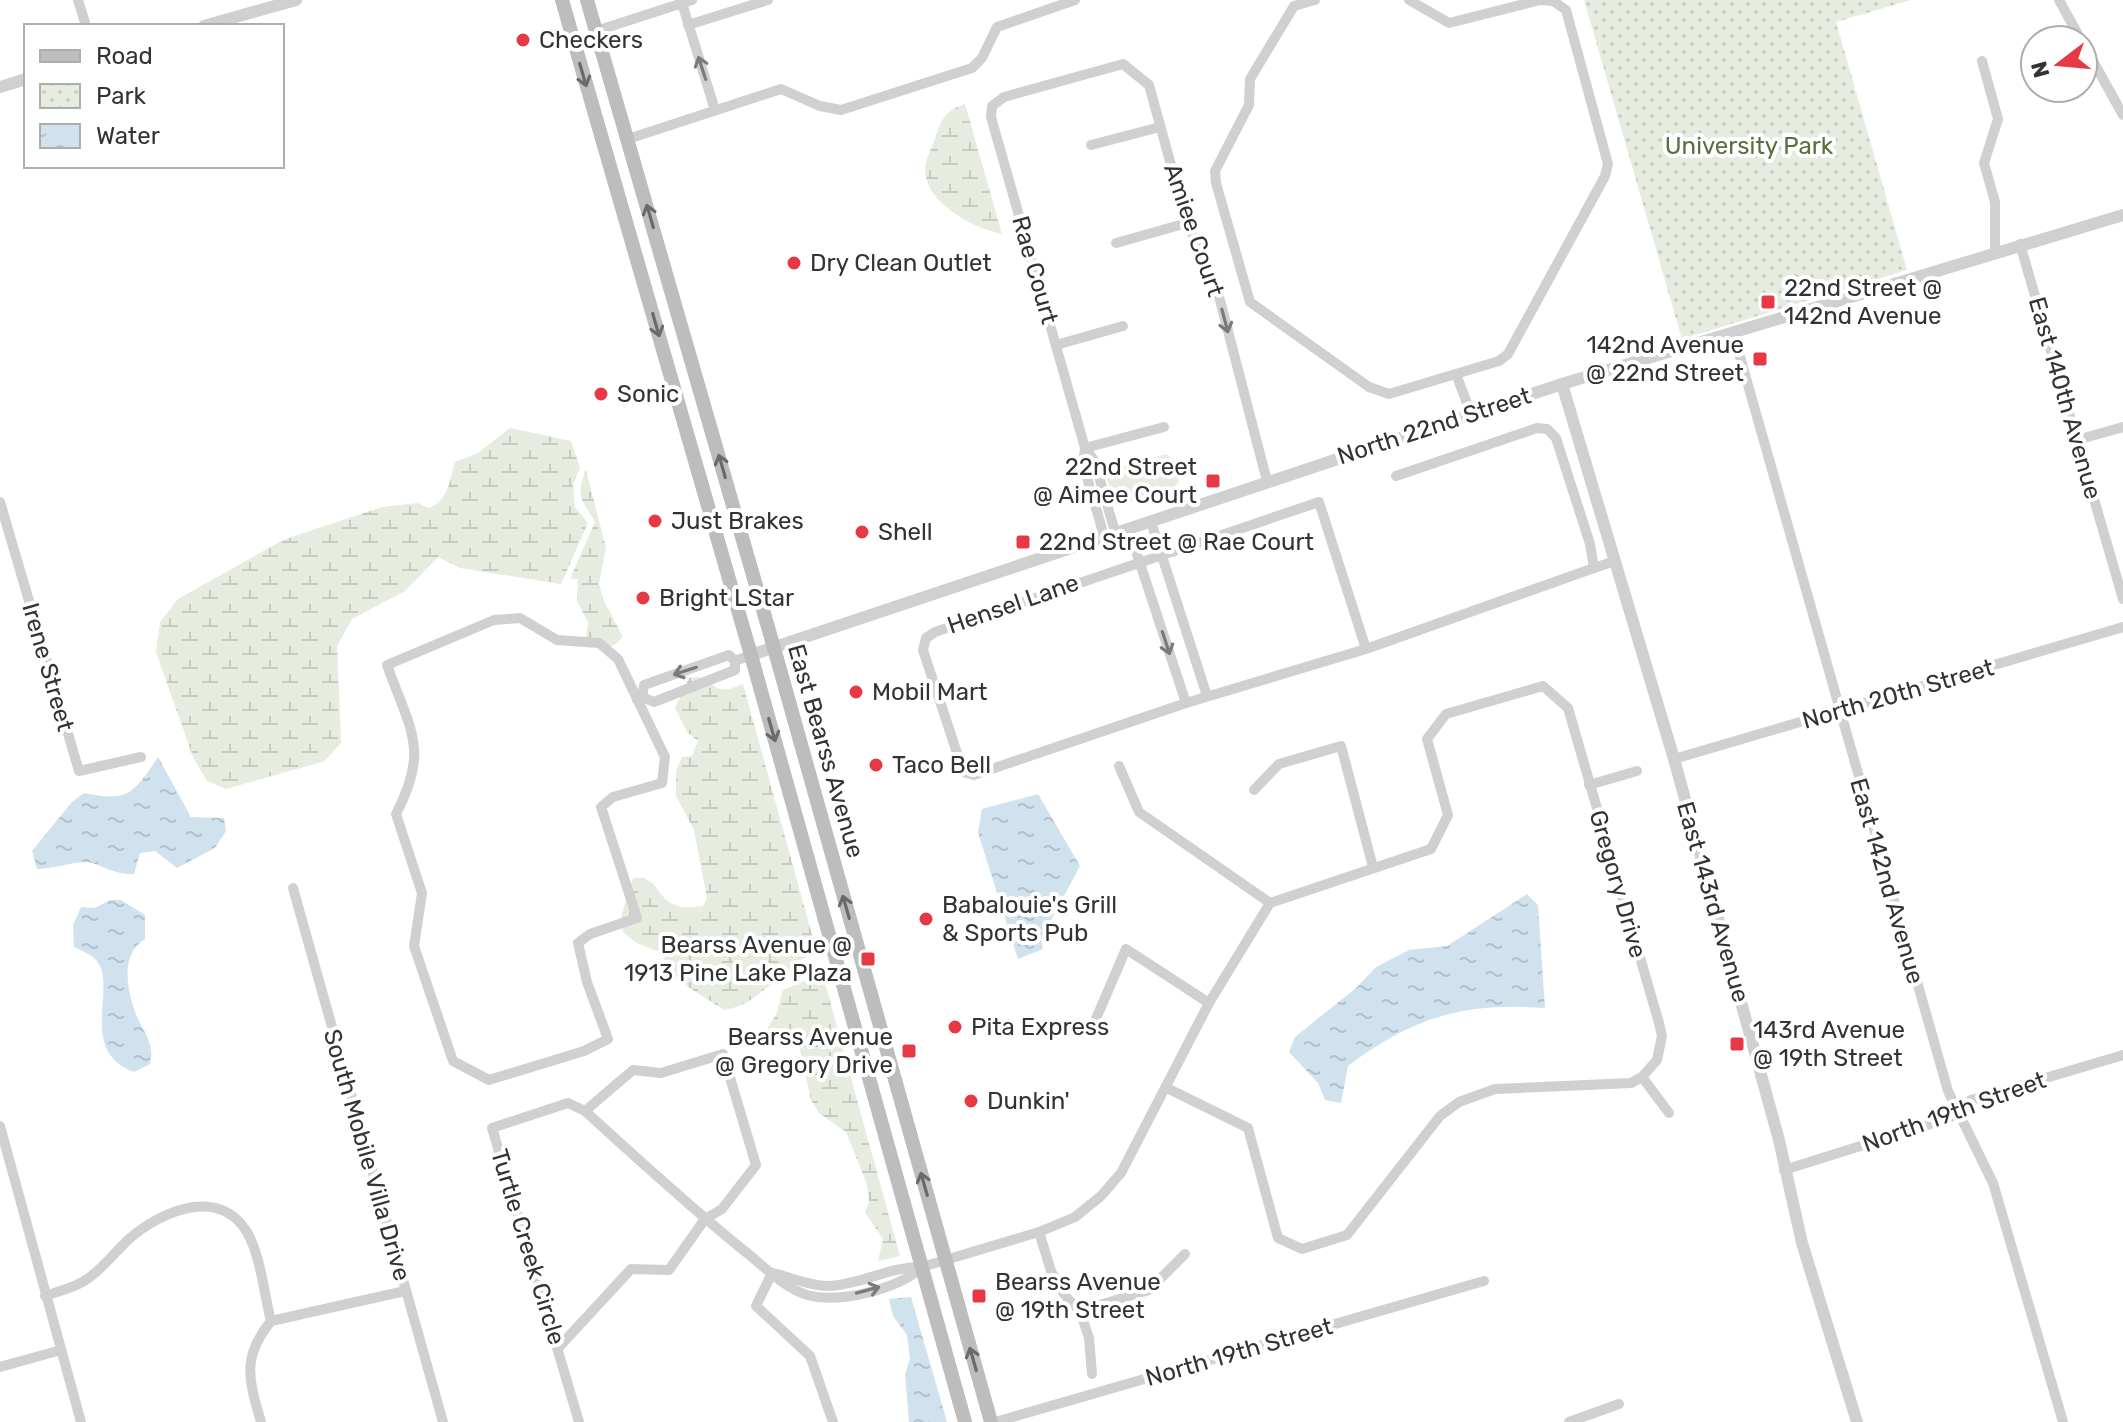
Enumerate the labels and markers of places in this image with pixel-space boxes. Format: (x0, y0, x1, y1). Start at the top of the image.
place label: Checkers (539, 26, 643, 54)
marker: Checkers (514, 31, 532, 49)
place label: Dry Clean Outlet (810, 249, 992, 277)
marker: Dry Clean Outlet (785, 254, 803, 272)
place label: 22nd Street @ 142nd Avenue (1784, 274, 1942, 330)
marker: 22nd Street @ 142nd Avenue (1759, 293, 1777, 311)
place label: 142nd Avenue @ 22nd Street (1586, 331, 1744, 387)
marker: 142nd Avenue @ 22nd Street (1751, 350, 1769, 368)
place label: Sonic (617, 380, 679, 408)
marker: Sonic (592, 385, 610, 403)
place label: 22nd Street @ Aimee Court (1033, 453, 1197, 509)
marker: 22nd Street @ Aimee Court (1204, 472, 1222, 490)
place label: Just Brakes (671, 507, 804, 535)
marker: Just Brakes (646, 512, 664, 530)
place label: Shell (878, 518, 933, 546)
marker: Shell (853, 523, 871, 541)
place label: 22nd Street @ Rae Court (1039, 528, 1314, 556)
marker: 22nd Street @ Rae Court (1014, 533, 1032, 551)
place label: Bright LStar (659, 584, 794, 612)
marker: Bright LStar (634, 589, 652, 607)
place label: Mobil Mart (872, 678, 987, 706)
marker: Mobil Mart (847, 683, 865, 701)
place label: Taco Bell (892, 751, 991, 779)
marker: Taco Bell (867, 756, 885, 774)
place label: Babalouie's Grill & Sports Pub (942, 891, 1117, 947)
marker: Babalouie's Grill & Sports Pub (917, 910, 935, 928)
place label: Bearss Avenue @ 1913 Pine Lake Plaza (624, 931, 852, 987)
marker: Bearss Avenue @ 1913 Pine Lake Plaza (859, 950, 877, 968)
place label: Pita Express (971, 1013, 1109, 1041)
place label: 143rd Avenue @ 19th Street (1753, 1016, 1905, 1072)
marker: Pita Express (946, 1018, 964, 1036)
place label: Bearss Avenue @ Gregory Drive (715, 1023, 893, 1079)
marker: 143rd Avenue @ 19th Street (1728, 1035, 1746, 1053)
marker: Bearss Avenue @ Gregory Drive (900, 1042, 918, 1060)
place label: Dunkin' (987, 1087, 1070, 1115)
marker: Dunkin' (962, 1092, 980, 1110)
place label: Bearss Avenue @ 19th Street (995, 1268, 1161, 1324)
marker: Bearss Avenue @ 19th Street (970, 1287, 988, 1305)

